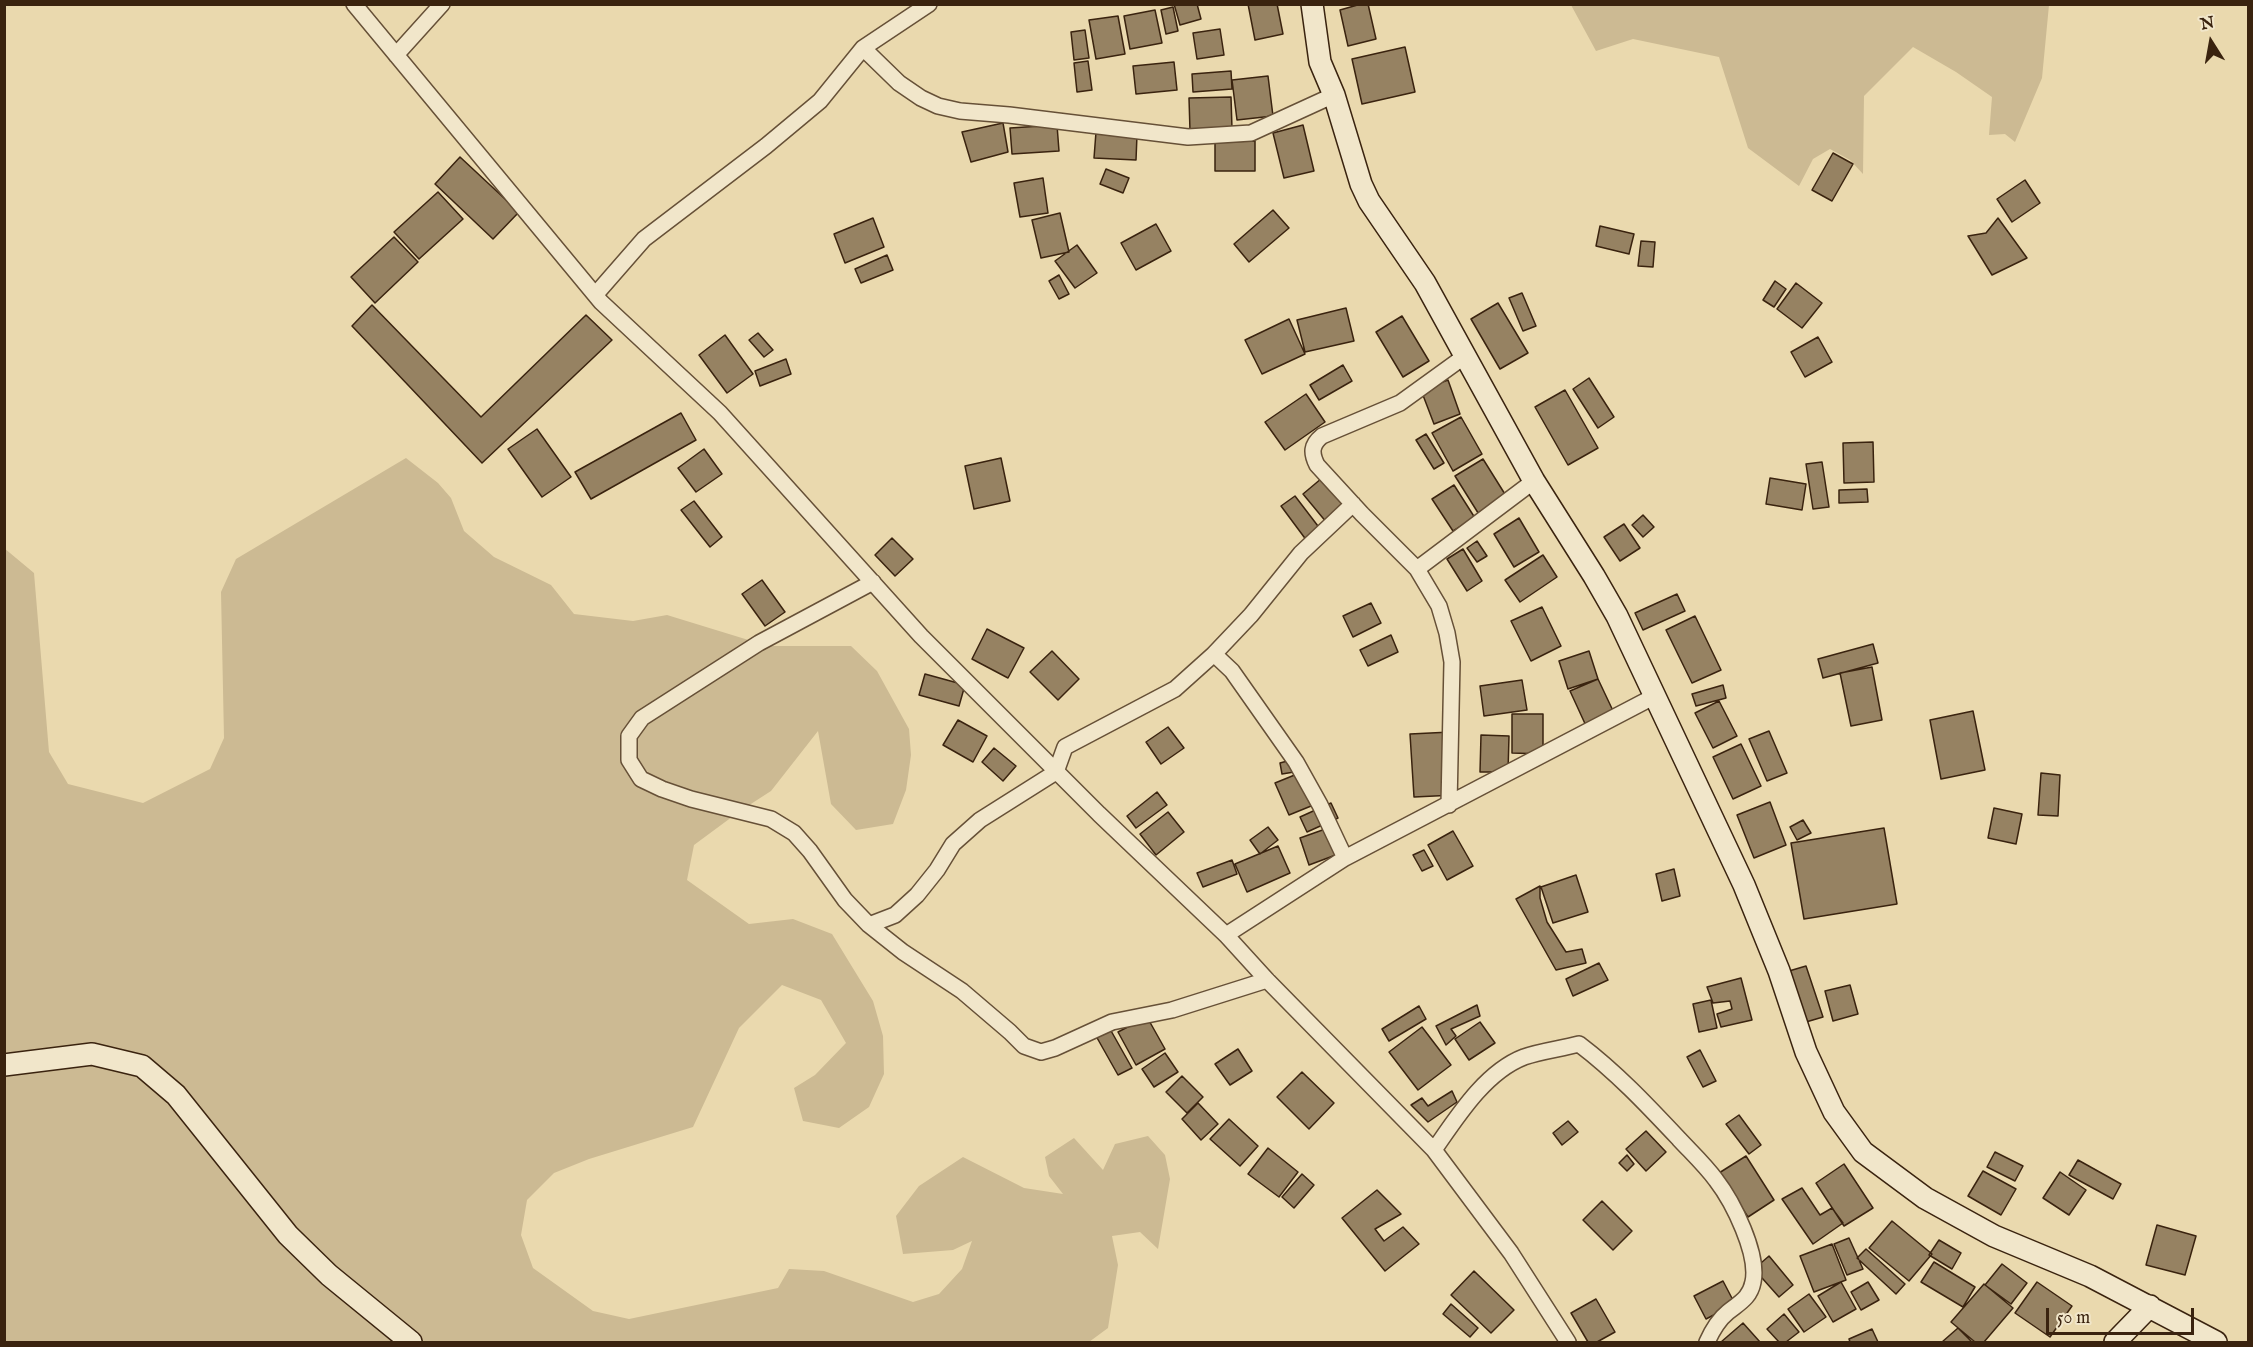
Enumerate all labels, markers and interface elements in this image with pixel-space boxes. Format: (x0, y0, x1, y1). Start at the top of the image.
north arrow (2181, 12, 2241, 72)
text: N (2199, 13, 2216, 35)
scale bar (2049, 1296, 2198, 1334)
text: 50 m (2057, 1307, 2090, 1330)

